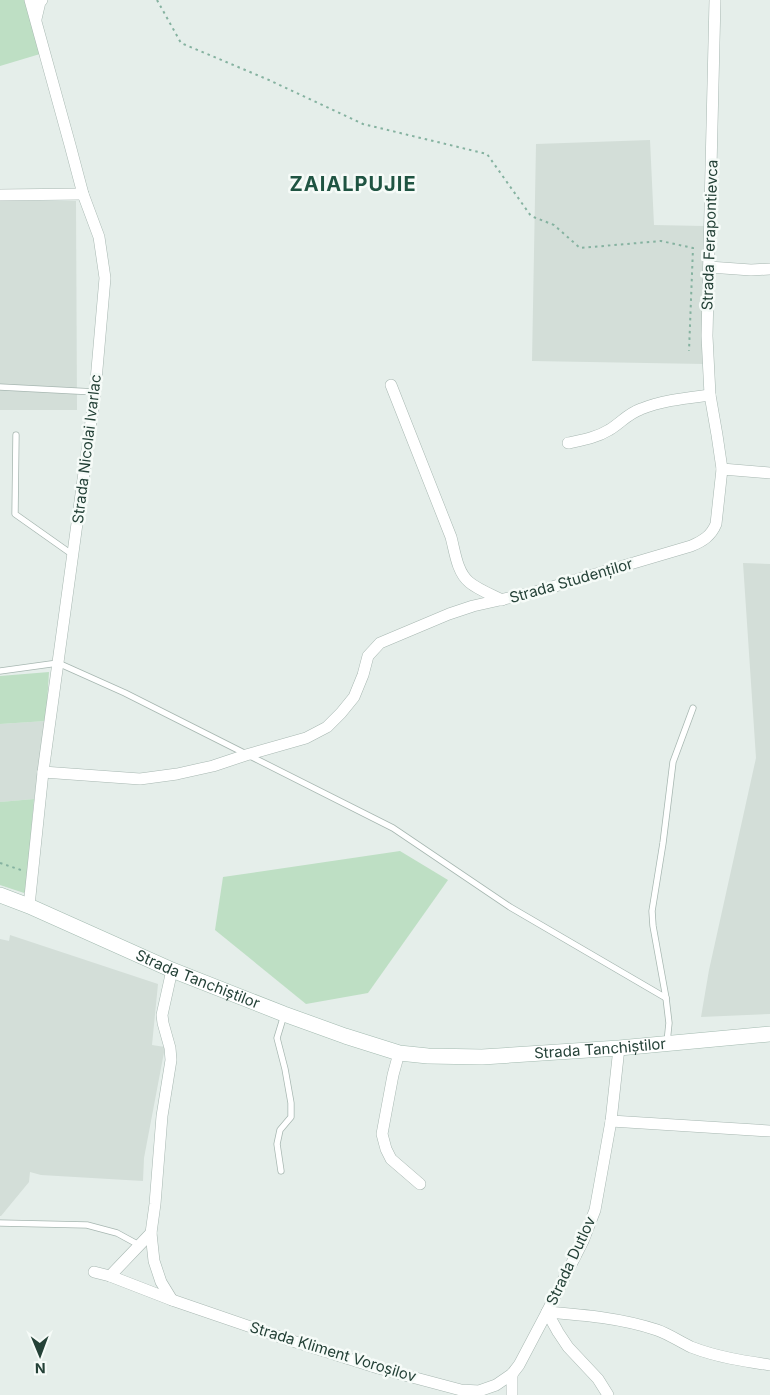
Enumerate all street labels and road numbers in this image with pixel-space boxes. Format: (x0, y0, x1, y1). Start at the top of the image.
street label: Strada Ferapontievca (697, 159, 722, 311)
street label: Strada Nicolai Ivarlac (68, 373, 105, 525)
street label: Strada Studenților (507, 554, 635, 607)
street label: Strada Tanchiștilor (133, 945, 263, 1013)
street label: Strada Tanchiștilor (533, 1034, 667, 1063)
street label: Strada Dutlov (542, 1213, 600, 1308)
street label: Strada Kliment Voroșilov (248, 1317, 419, 1386)

